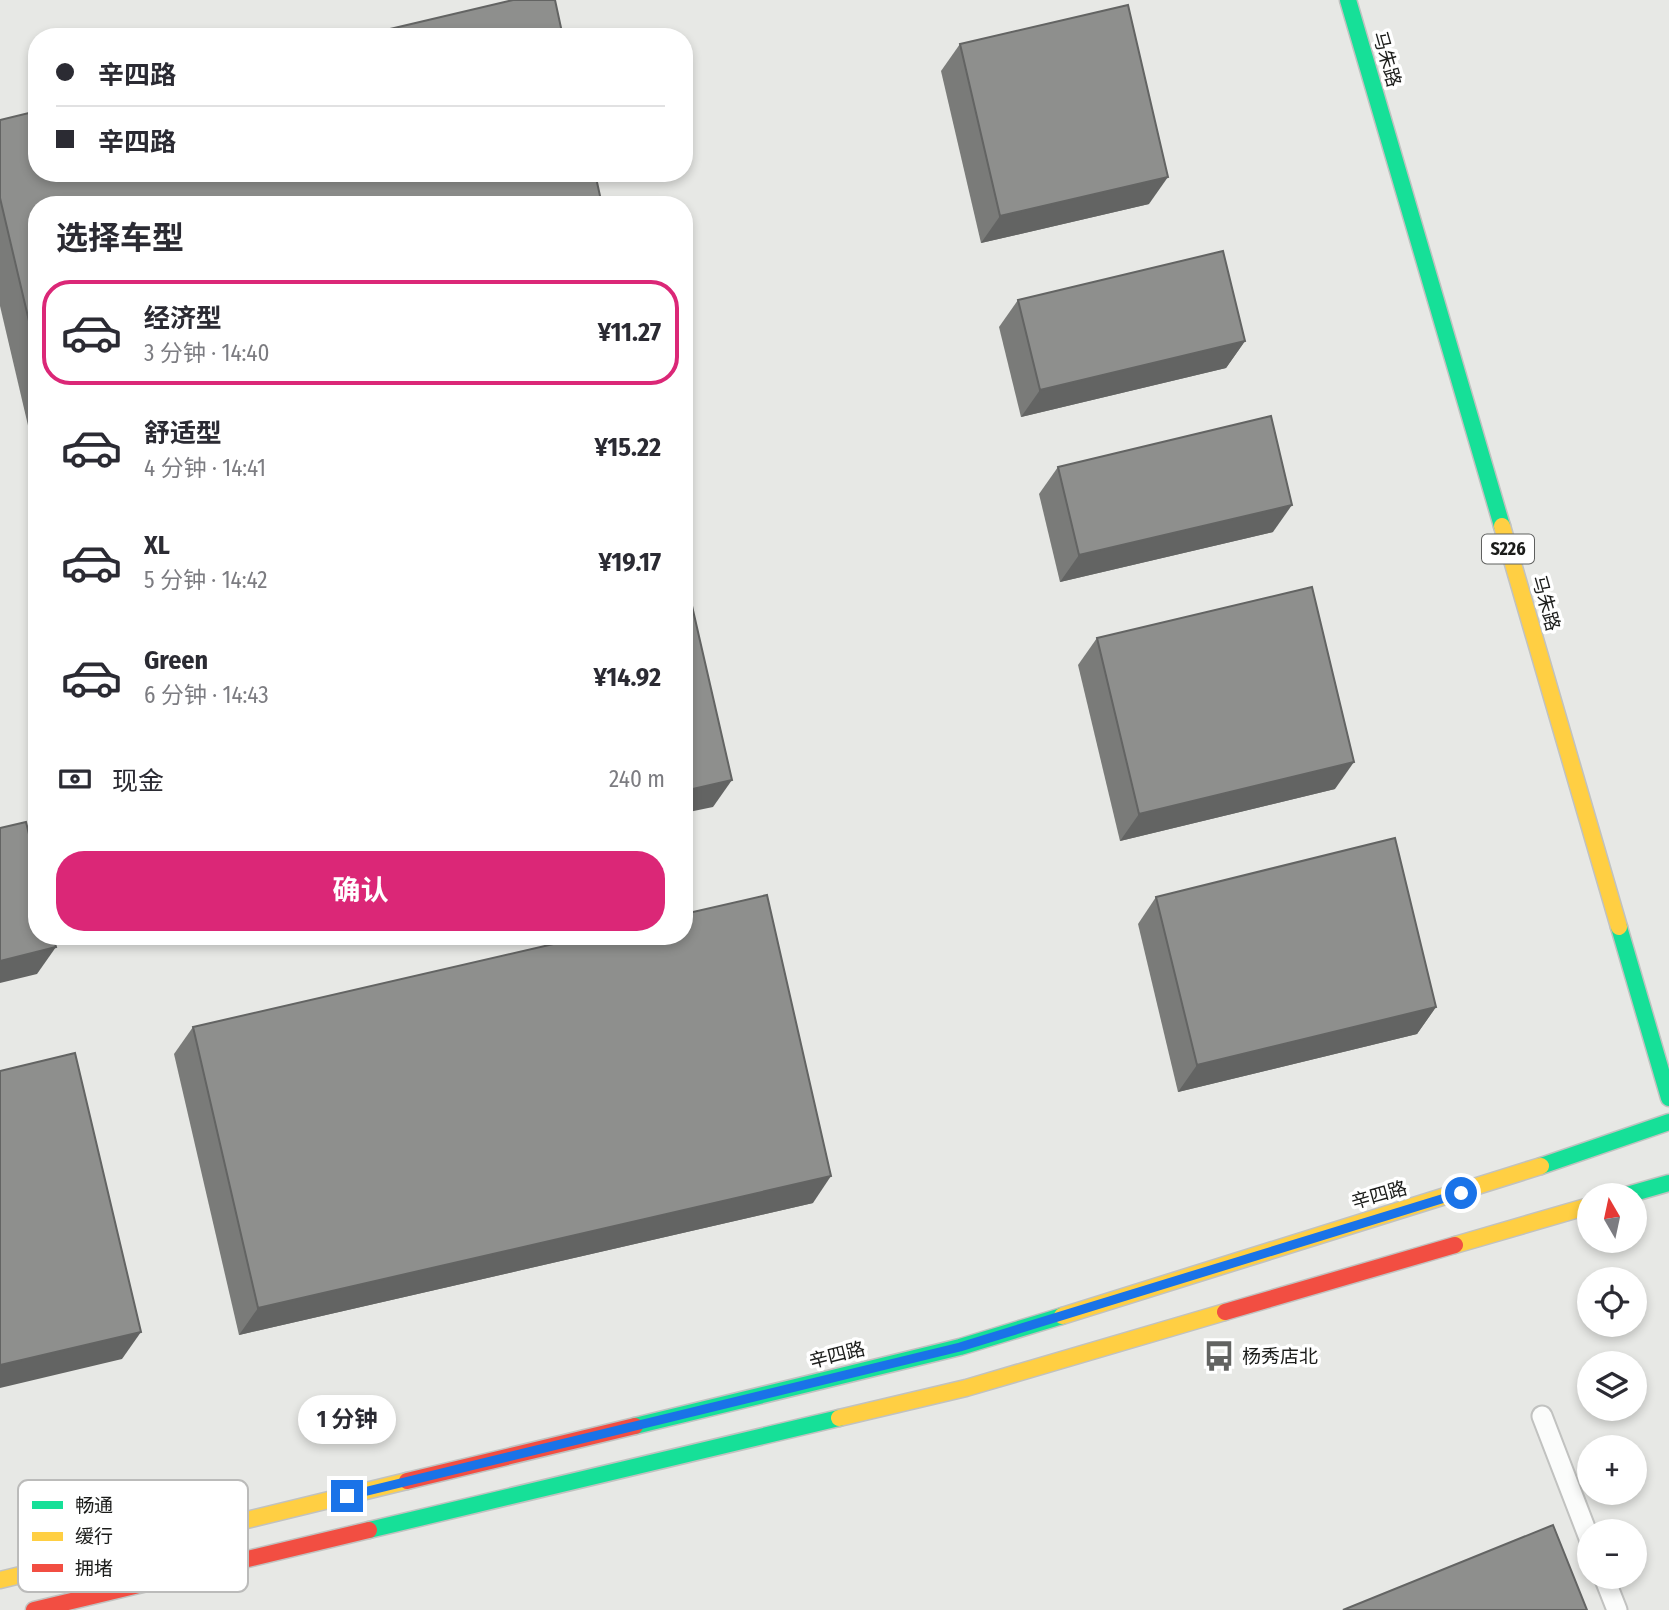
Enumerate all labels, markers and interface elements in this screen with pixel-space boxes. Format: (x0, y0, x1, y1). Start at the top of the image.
street label: 马朱路 (1368, 28, 1406, 90)
text: 辛四路 (98, 60, 176, 91)
text: 辛四路 (98, 127, 176, 158)
text: 选择车型 (56, 219, 184, 257)
icon: car (60, 301, 123, 364)
text: 经济型 (144, 303, 222, 334)
text: ¥11.27 (598, 317, 661, 348)
text: 3 分钟 · 14:40 (144, 339, 269, 367)
icon: car (60, 416, 123, 479)
text: 舒适型 (144, 418, 222, 449)
text: ¥15.22 (595, 432, 661, 463)
text: 4 分钟 · 14:41 (144, 454, 266, 482)
text: XL (144, 530, 170, 561)
icon: car (60, 531, 123, 594)
road number: S226 (1482, 534, 1534, 564)
text: ¥19.17 (598, 547, 661, 578)
text: 5 分钟 · 14:42 (144, 566, 268, 594)
street label: 马朱路 (1527, 572, 1565, 634)
text: Green (144, 645, 208, 676)
icon: car (60, 646, 123, 709)
text: ¥14.92 (593, 662, 661, 693)
text: 6 分钟 · 14:43 (144, 681, 269, 709)
icon: cash (56, 760, 94, 798)
text: 240 m (609, 765, 665, 793)
text: 现金 (112, 766, 164, 797)
button: 确认 (56, 851, 665, 931)
street label: 辛四路 (1348, 1176, 1410, 1214)
route start (1445, 1177, 1477, 1209)
north arrow (1577, 1183, 1647, 1253)
map controls (1577, 1183, 1647, 1589)
button: locate (1577, 1267, 1647, 1337)
street label: 辛四路 (807, 1337, 867, 1373)
bus stop icon: 杨秀店北 (1202, 1339, 1236, 1373)
place label: 杨秀店北 (1242, 1345, 1318, 1368)
button: layers (1577, 1351, 1647, 1421)
callout: 1 分钟 (298, 1394, 396, 1444)
text: 1 分钟 (317, 1405, 377, 1433)
button: + (1577, 1435, 1647, 1505)
legend (18, 1480, 248, 1592)
route end (331, 1480, 363, 1512)
text: 畅通 (75, 1494, 113, 1517)
button: − (1577, 1519, 1647, 1589)
text: 缓行 (75, 1525, 113, 1548)
text: 拥堵 (75, 1557, 113, 1580)

